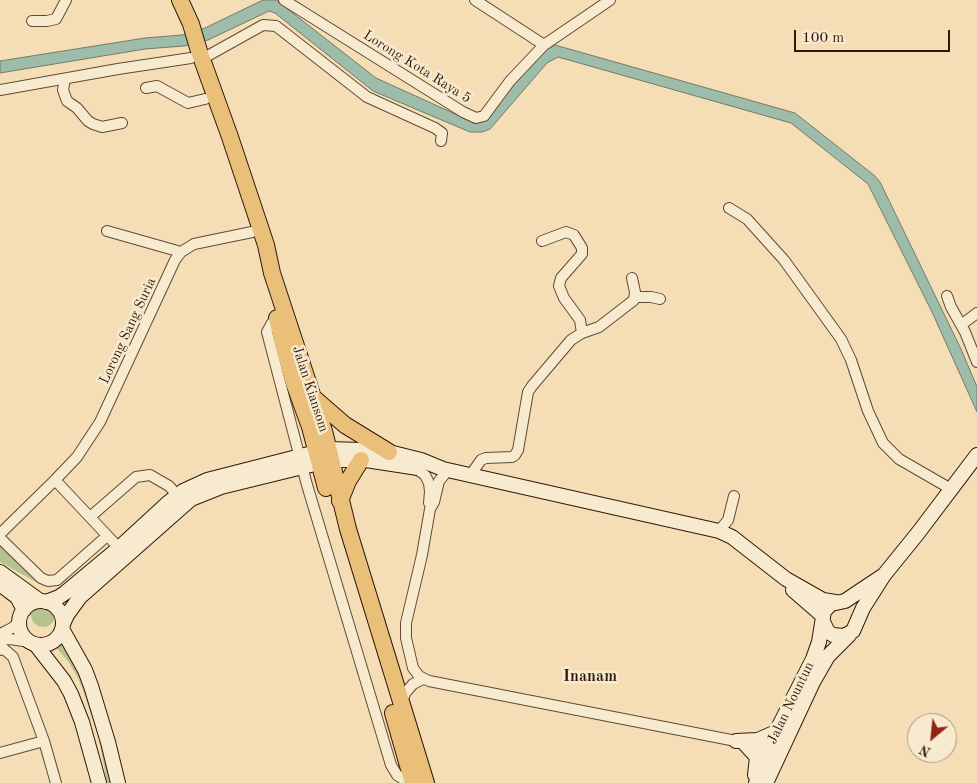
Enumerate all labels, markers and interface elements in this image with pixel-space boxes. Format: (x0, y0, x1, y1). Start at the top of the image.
scale bar (797, 20, 953, 52)
street label: Lorong Kota Raya 5 (360, 27, 474, 107)
text: 100 m (802, 31, 844, 46)
street label: Lorong Sang Suria (96, 275, 160, 387)
street label: Jalan Kiansom (288, 344, 332, 434)
street label: Jalan Nountun (764, 659, 818, 747)
district label: Inanam (563, 667, 617, 687)
north arrow (907, 713, 957, 763)
text: N (917, 742, 933, 759)

